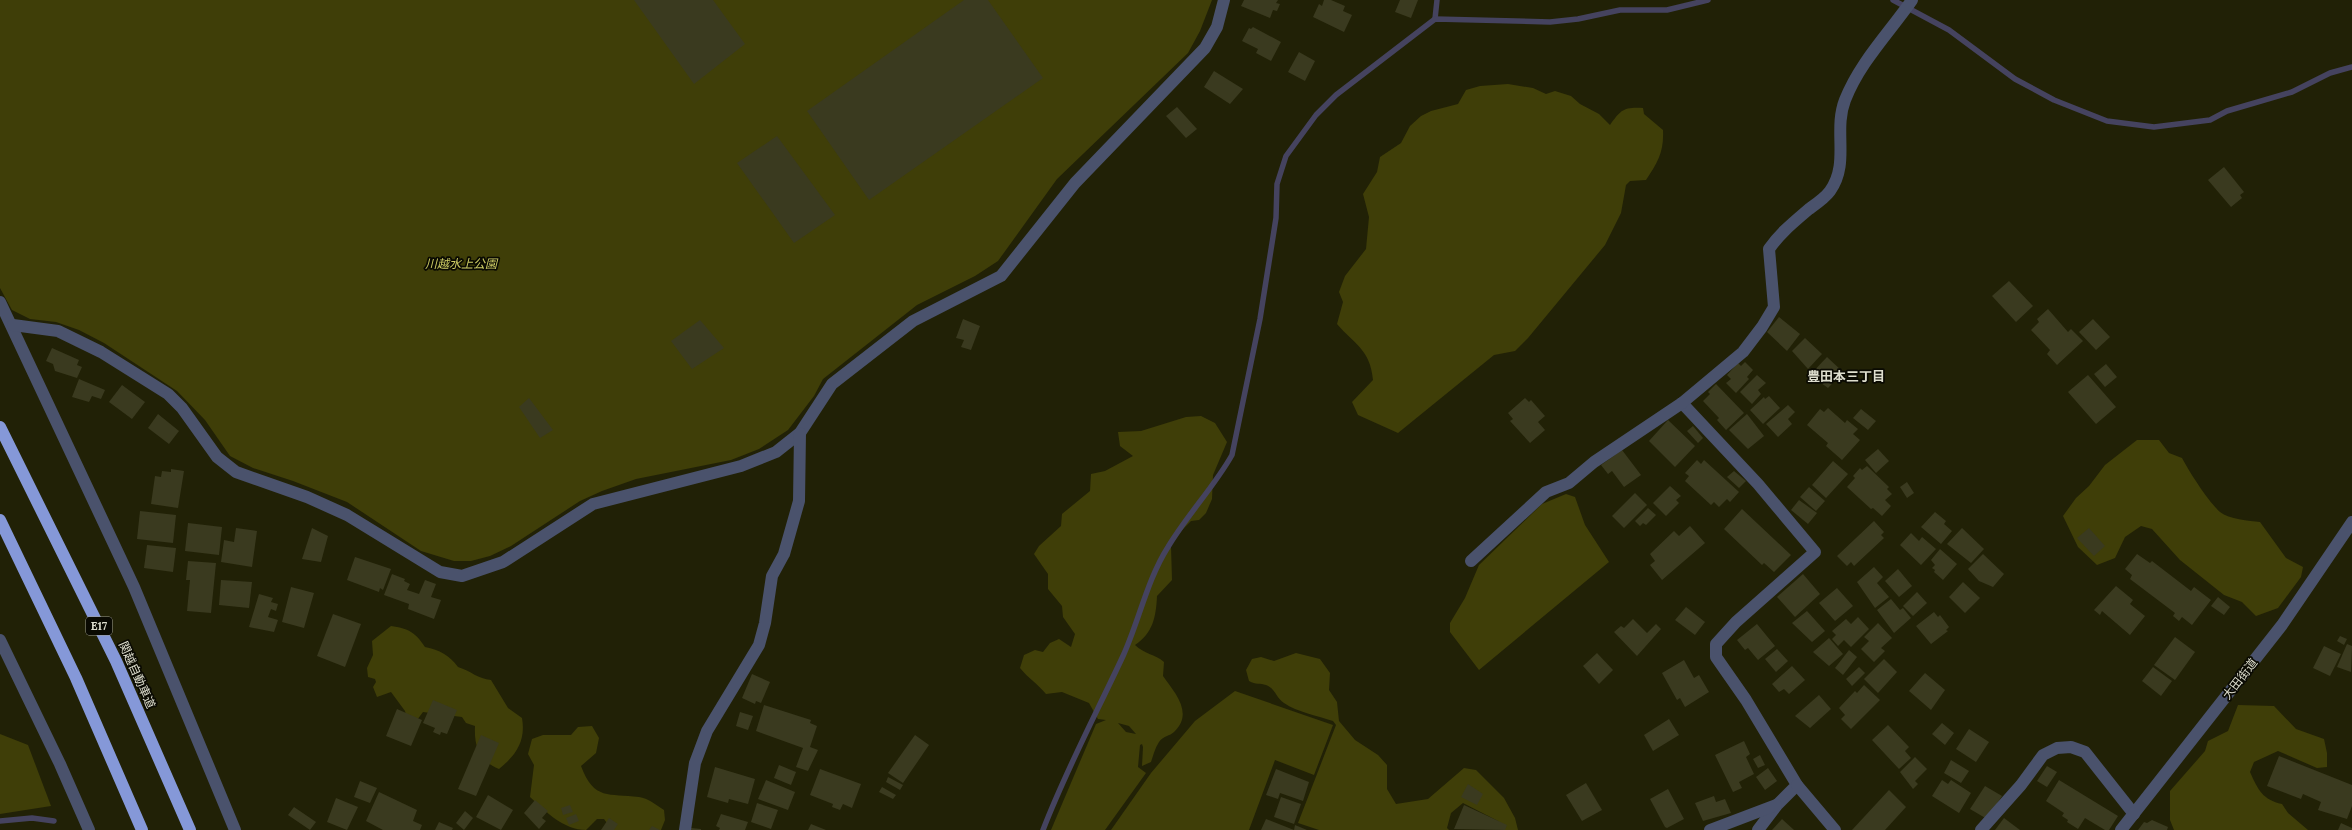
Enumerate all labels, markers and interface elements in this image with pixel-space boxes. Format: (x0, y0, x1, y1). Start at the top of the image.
park label: 川越水上公園 (425, 256, 499, 271)
district label: 豊田本三丁目 (1807, 368, 1885, 385)
road number: E17 (86, 617, 112, 635)
street label: 関越自動車道 (116, 639, 159, 711)
street label: 大田街道 (2219, 655, 2260, 702)

